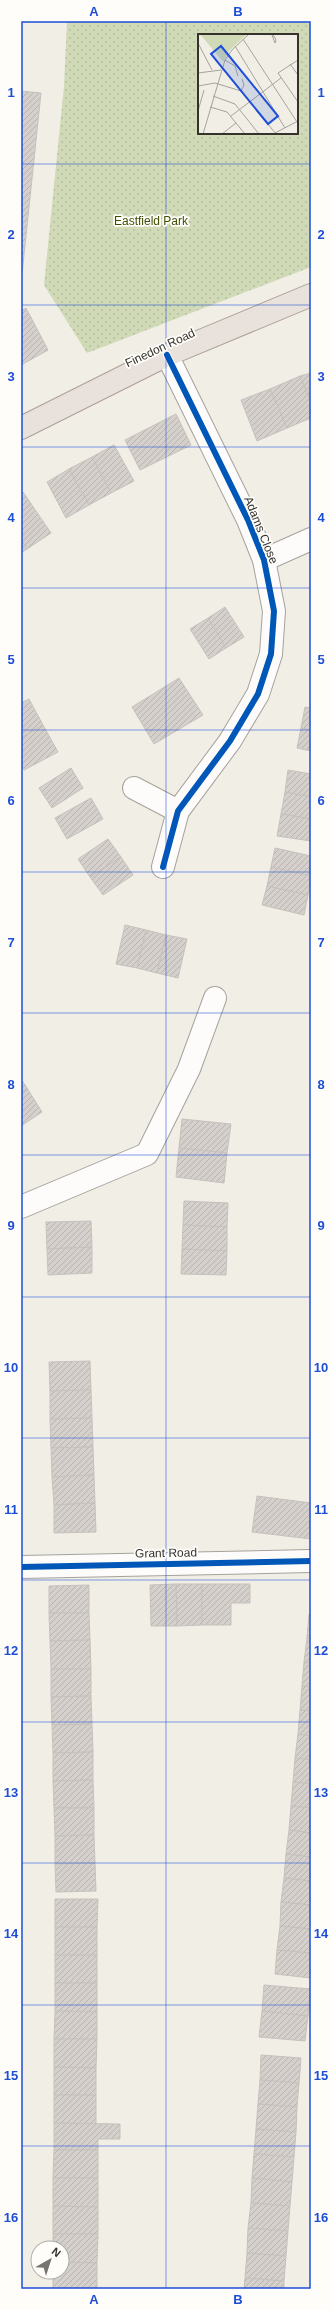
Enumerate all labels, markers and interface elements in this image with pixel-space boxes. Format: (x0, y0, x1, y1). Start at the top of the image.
text: A (89, 4, 99, 19)
text: B (233, 4, 243, 19)
inset map (198, 34, 298, 134)
text: 1 (7, 85, 15, 100)
text: 1 (317, 85, 325, 100)
park label: Eastfield Park (114, 214, 189, 228)
text: 2 (7, 227, 15, 242)
text: 2 (317, 227, 325, 242)
street label: Finedon Road (123, 326, 197, 370)
text: 3 (7, 369, 15, 384)
text: 3 (317, 369, 325, 384)
street label: Adams Close (241, 494, 281, 566)
text: 4 (7, 510, 15, 525)
text: 4 (317, 510, 325, 525)
text: 5 (7, 652, 15, 667)
text: 5 (317, 652, 325, 667)
text: 6 (7, 793, 15, 808)
text: 6 (317, 793, 325, 808)
text: 7 (7, 935, 15, 950)
text: 7 (317, 935, 325, 950)
text: 8 (7, 1077, 15, 1092)
text: 8 (317, 1077, 325, 1092)
text: 9 (7, 1218, 15, 1233)
text: 9 (317, 1218, 325, 1233)
text: 10 (4, 1360, 18, 1375)
text: 10 (314, 1360, 328, 1375)
text: 11 (4, 1502, 18, 1517)
text: 11 (314, 1502, 328, 1517)
street label: Grant Road (135, 1545, 197, 1561)
text: 12 (4, 1643, 18, 1658)
text: 12 (314, 1643, 328, 1658)
text: 13 (4, 1785, 18, 1800)
text: 13 (314, 1785, 328, 1800)
text: 14 (4, 1926, 19, 1941)
text: 14 (314, 1926, 329, 1941)
text: 15 (4, 2068, 18, 2083)
text: 15 (314, 2068, 328, 2083)
text: 16 (4, 2210, 18, 2225)
text: 16 (314, 2210, 328, 2225)
north arrow (30, 2240, 70, 2280)
text: N (49, 2245, 63, 2259)
text: A (89, 2292, 99, 2307)
text: B (233, 2292, 243, 2307)

